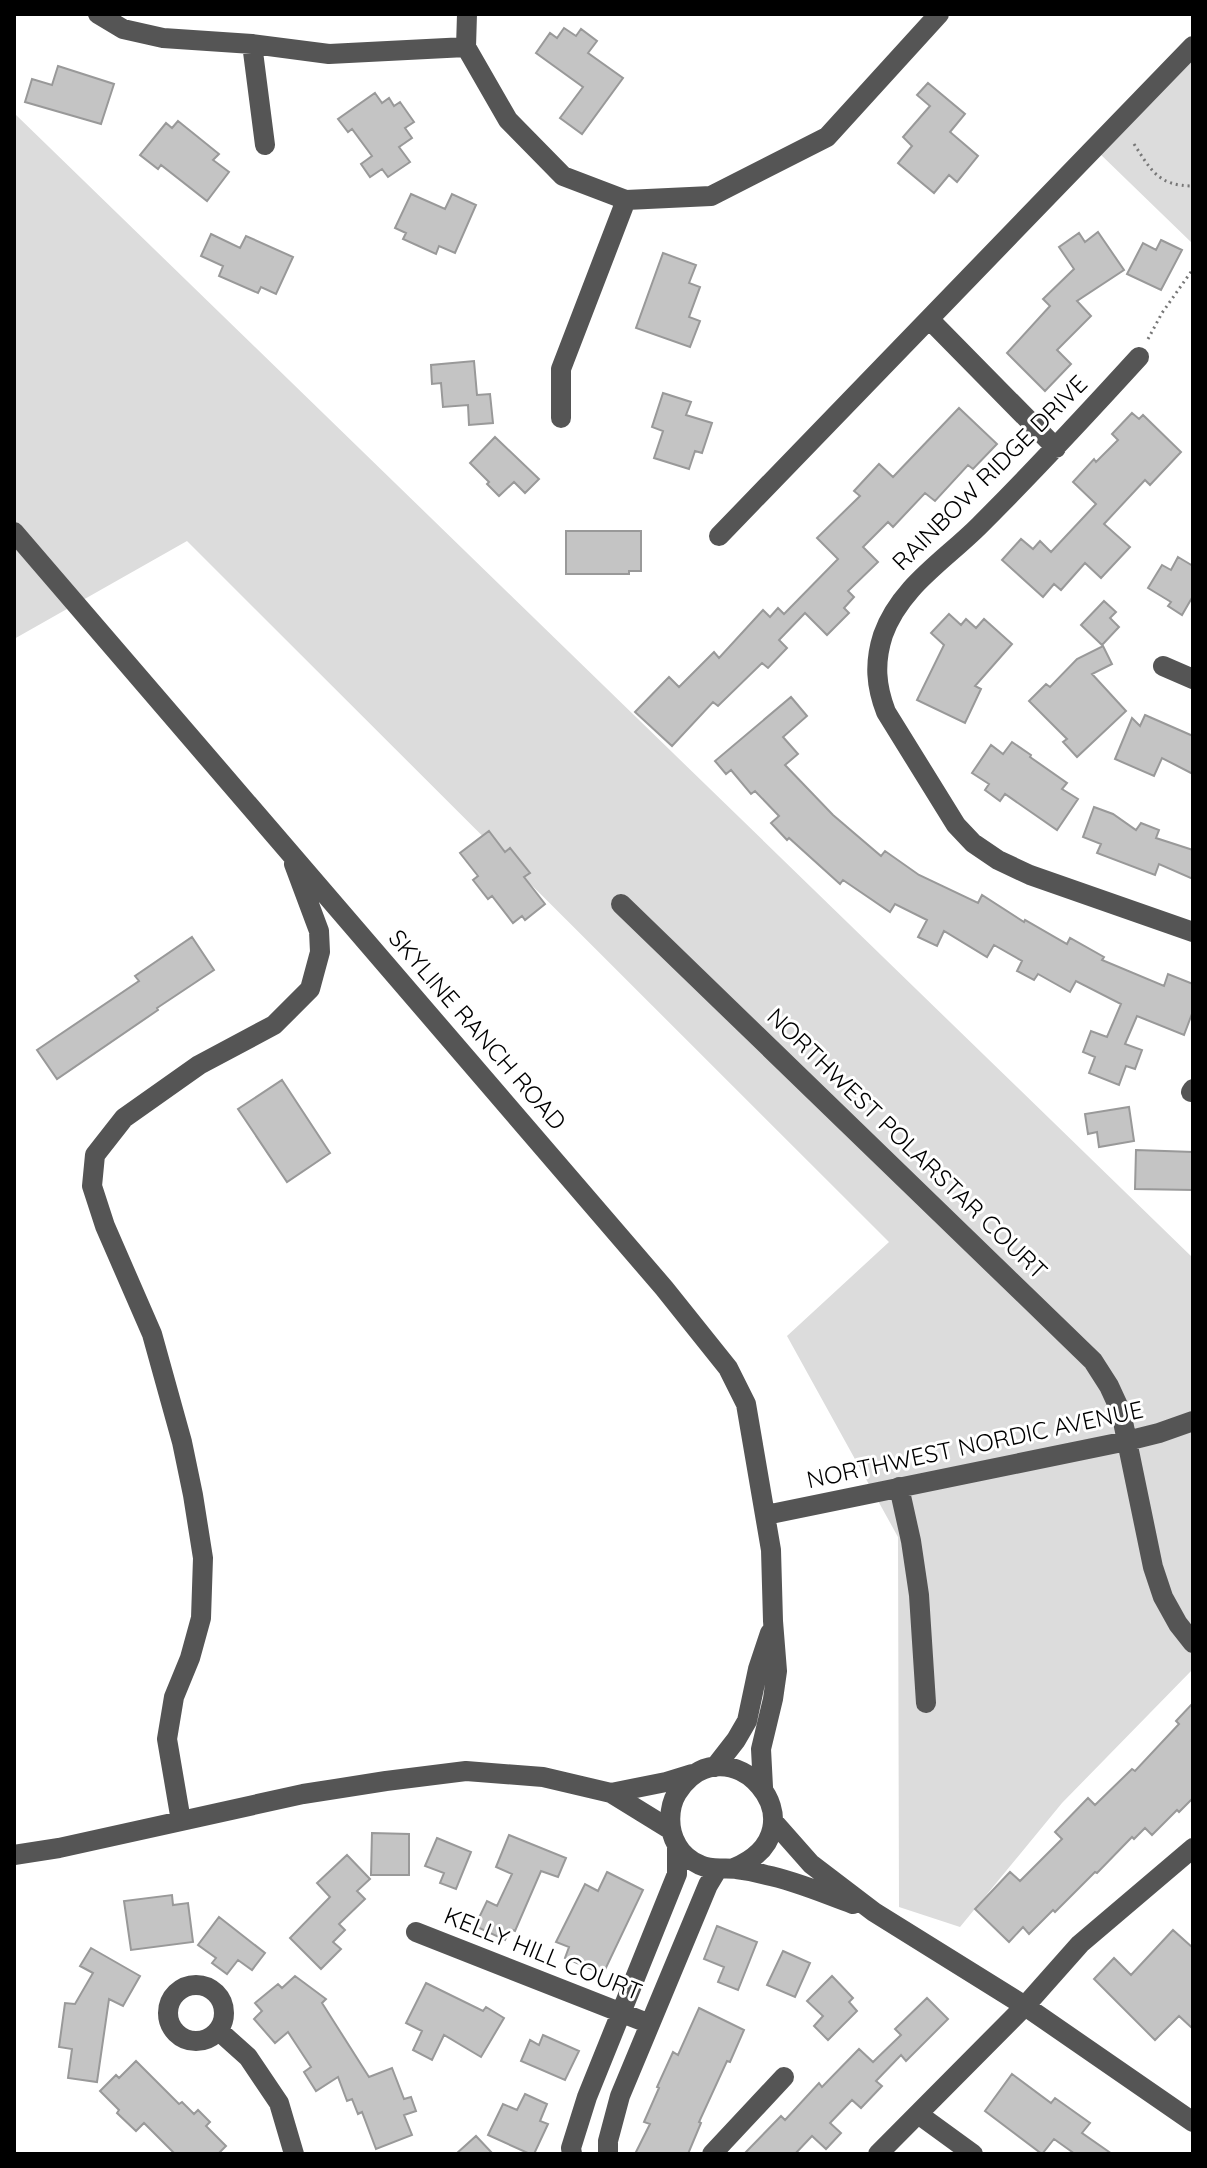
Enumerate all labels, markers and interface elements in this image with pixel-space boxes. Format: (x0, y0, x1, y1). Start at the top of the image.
street label: RAINBOW RIDGE DRIVE (885, 368, 1093, 576)
street label: SKYLINE RANCH ROAD (383, 923, 573, 1136)
street label: NORTHWEST POLARSTAR COURT (761, 1001, 1054, 1285)
street label: NORTHWEST NORDIC AVENUE (804, 1394, 1146, 1494)
street label: KELLY HILL COURT (440, 1900, 647, 2006)

